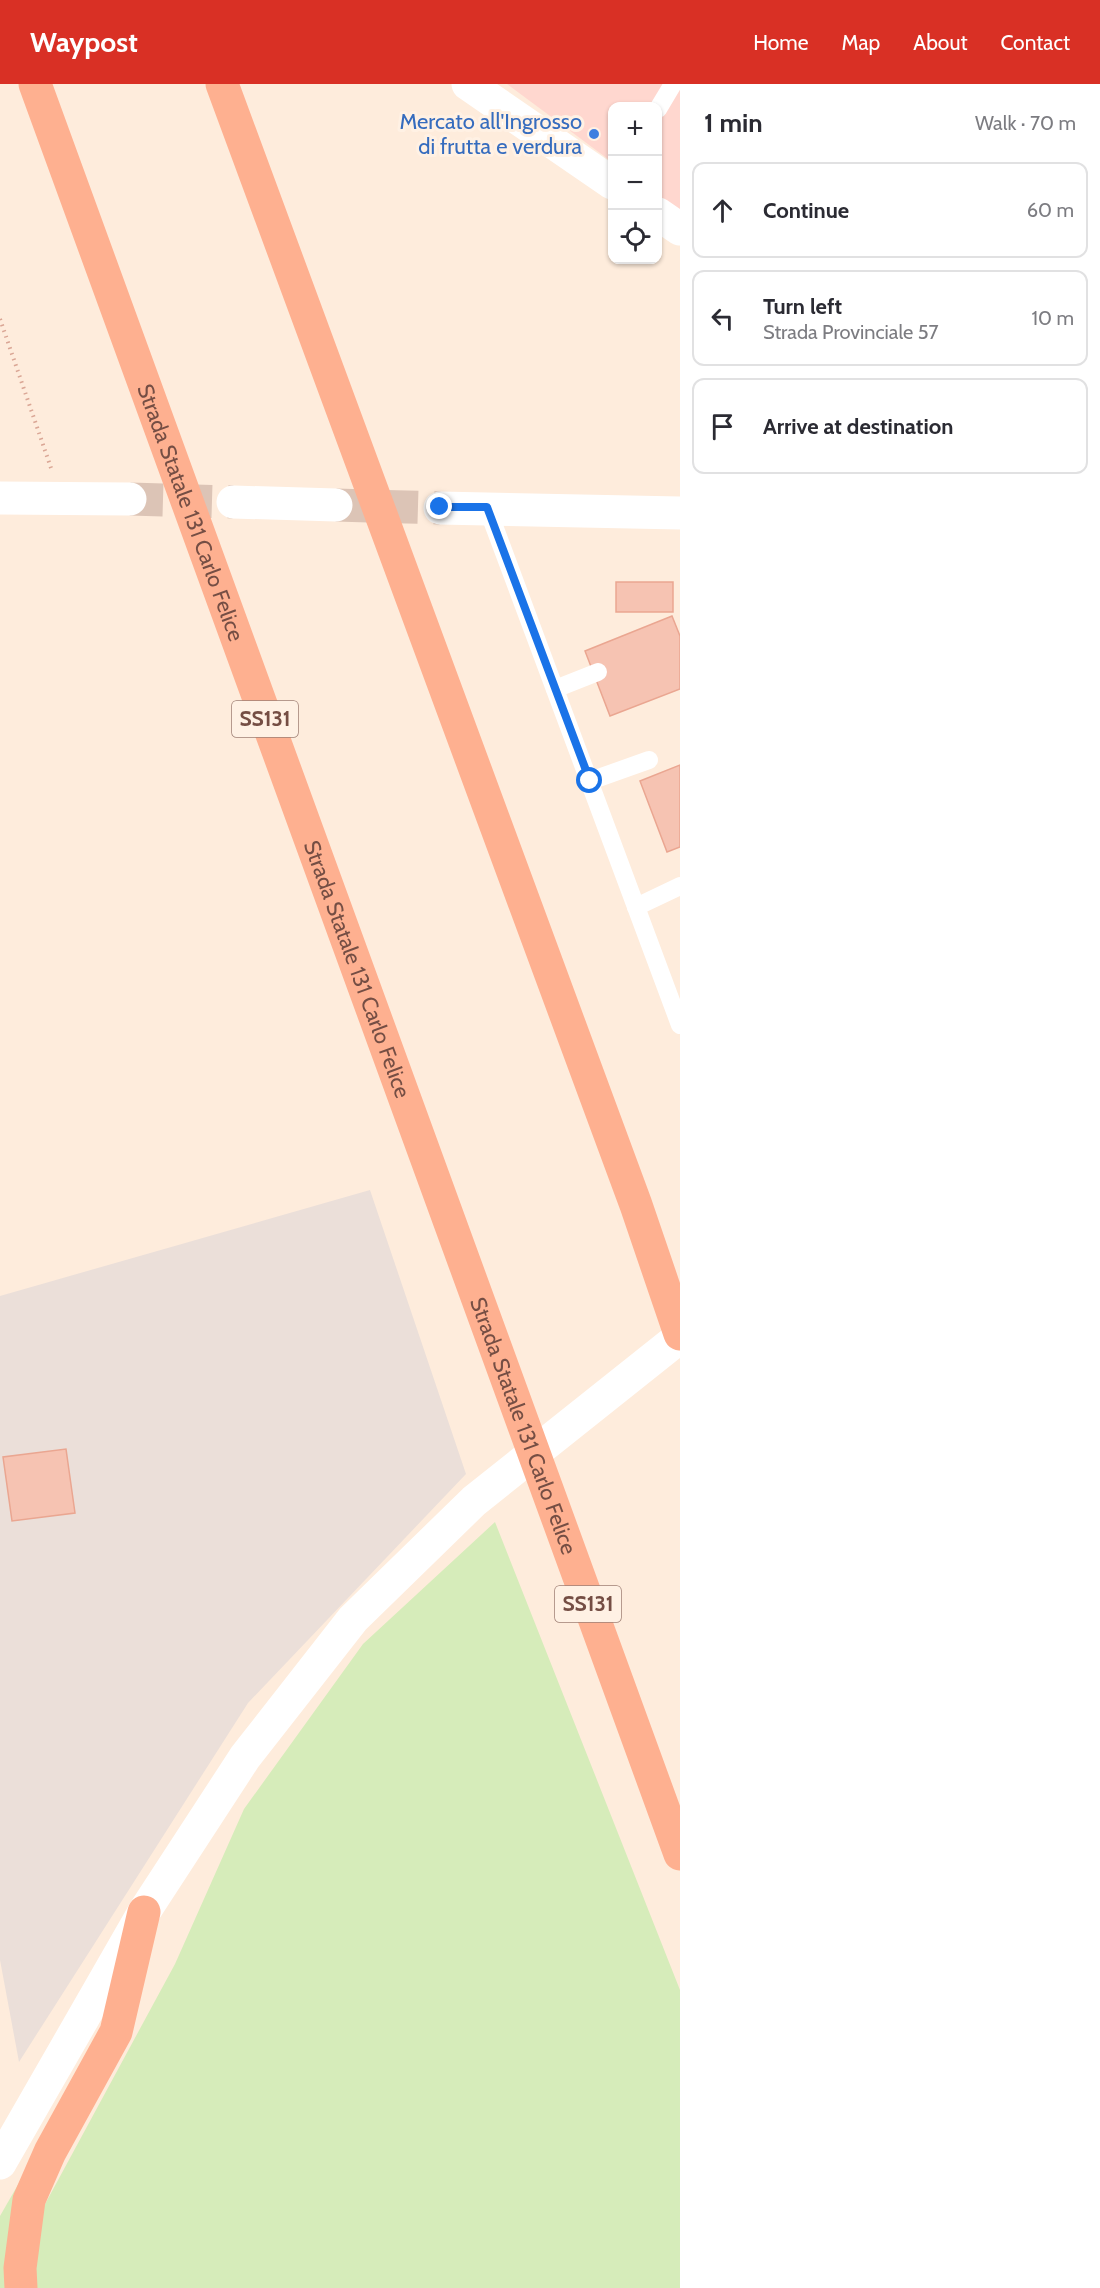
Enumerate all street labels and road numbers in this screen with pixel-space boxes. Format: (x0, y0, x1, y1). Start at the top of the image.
street label: Strada Statale 131 Carlo Felice (131, 380, 250, 645)
road number: SS131 (232, 701, 298, 737)
street label: Strada Statale 131 Carlo Felice (298, 837, 416, 1102)
street label: Strada Statale 131 Carlo Felice (464, 1293, 583, 1558)
road number: SS131 (555, 1586, 621, 1622)

